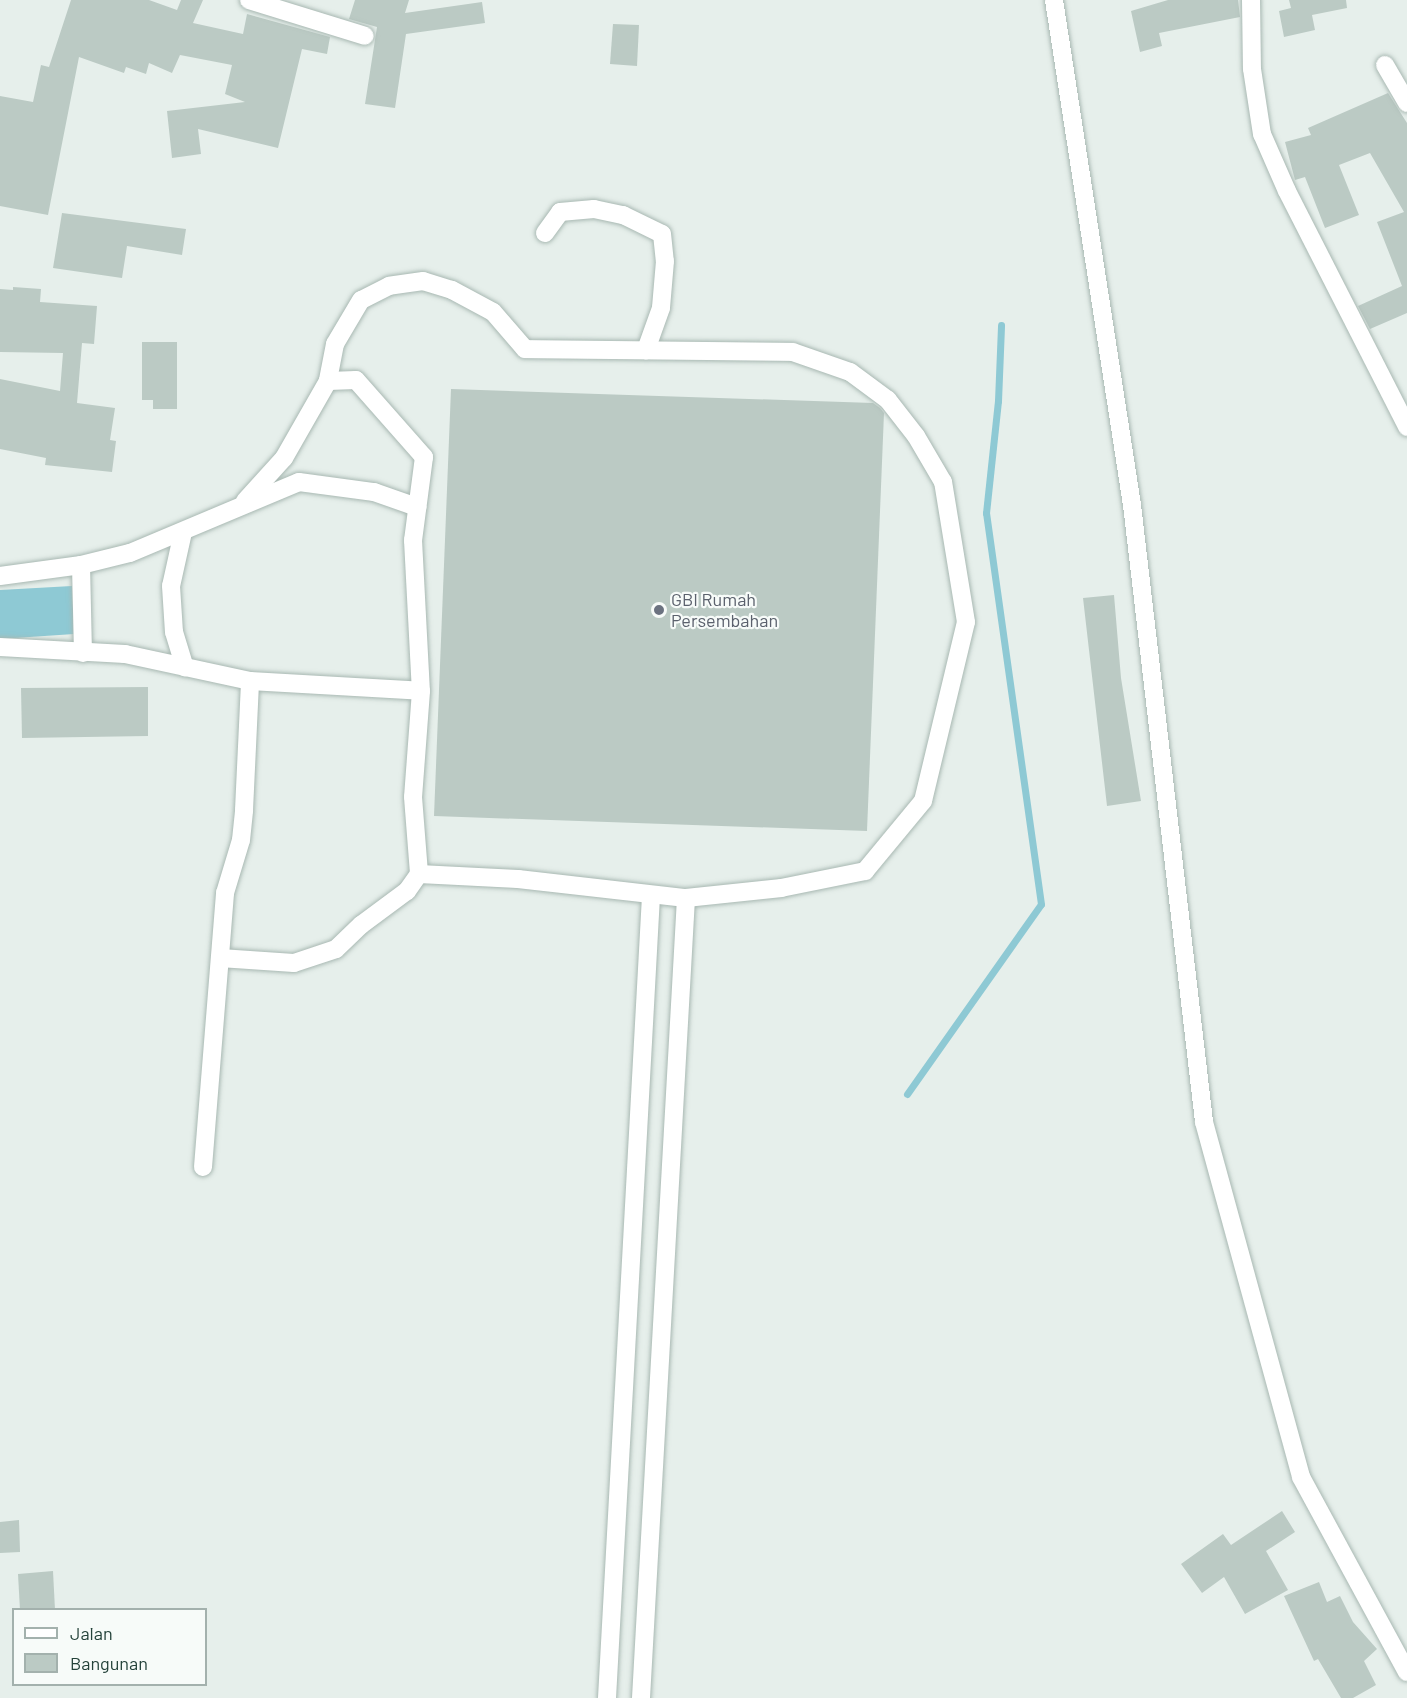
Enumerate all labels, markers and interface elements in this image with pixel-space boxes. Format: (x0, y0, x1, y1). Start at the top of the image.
place label: GBI Rumah Persembahan (671, 589, 778, 632)
marker: GBI Rumah Persembahan (652, 603, 666, 617)
legend (12, 1608, 207, 1686)
text: Jalan (70, 1622, 113, 1644)
text: Bangunan (70, 1652, 148, 1674)

